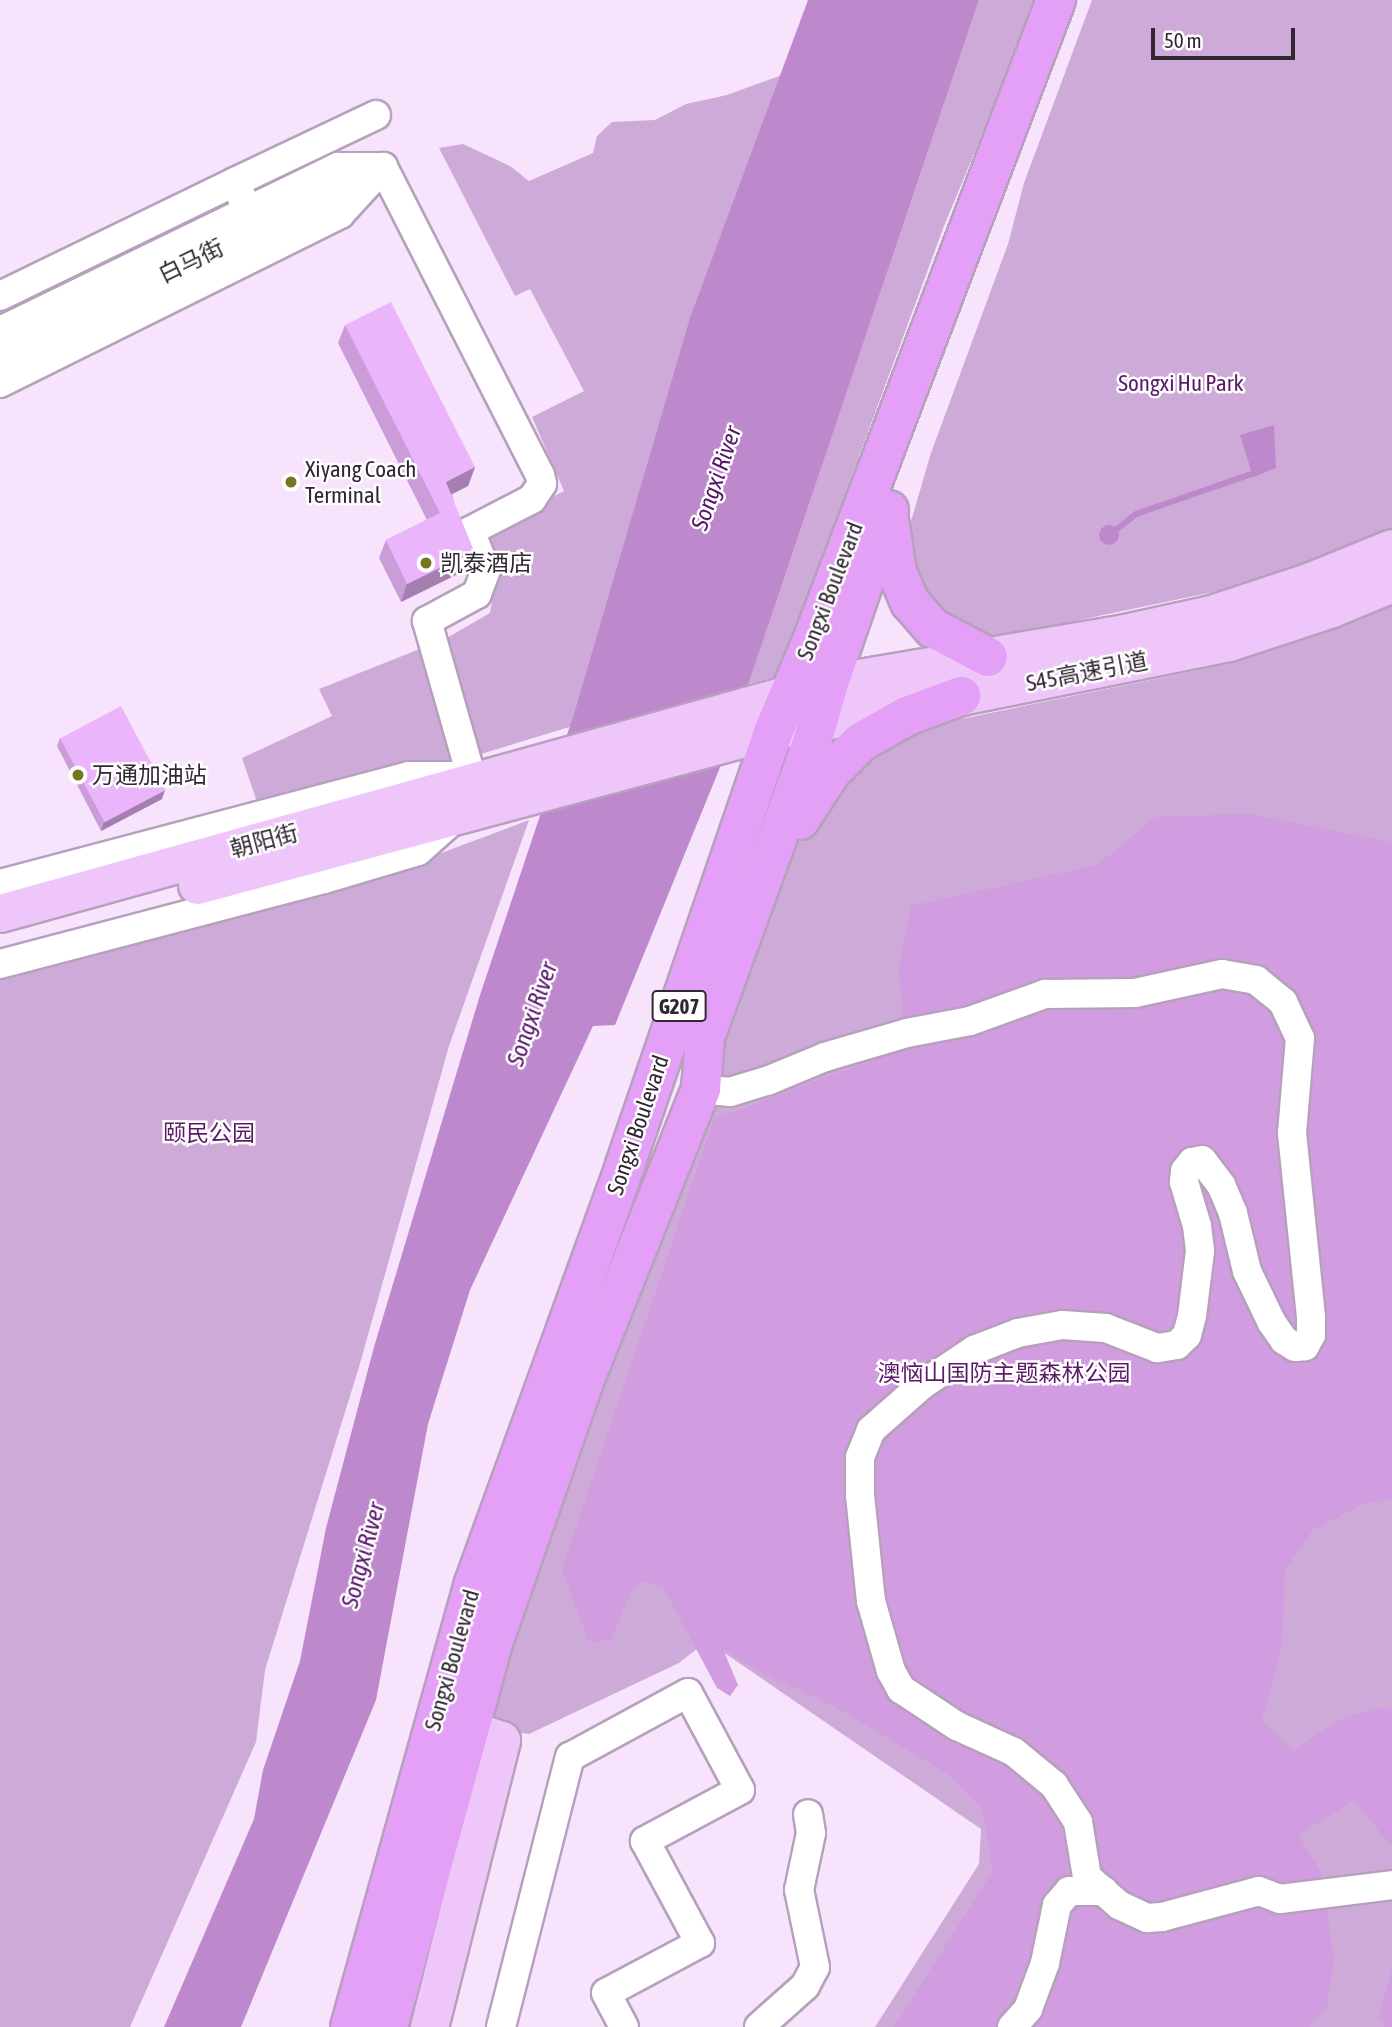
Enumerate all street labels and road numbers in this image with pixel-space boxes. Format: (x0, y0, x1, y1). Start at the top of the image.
street label: 白马街 (154, 233, 228, 289)
street label: Songxi Boulevard (791, 518, 869, 664)
street label: S45高速引道 (1024, 647, 1150, 697)
street label: 朝阳街 (227, 819, 301, 863)
road number: G207 (651, 988, 707, 1024)
street label: Songxi Boulevard (601, 1052, 675, 1198)
street label: Songxi Boulevard (419, 1586, 485, 1734)

